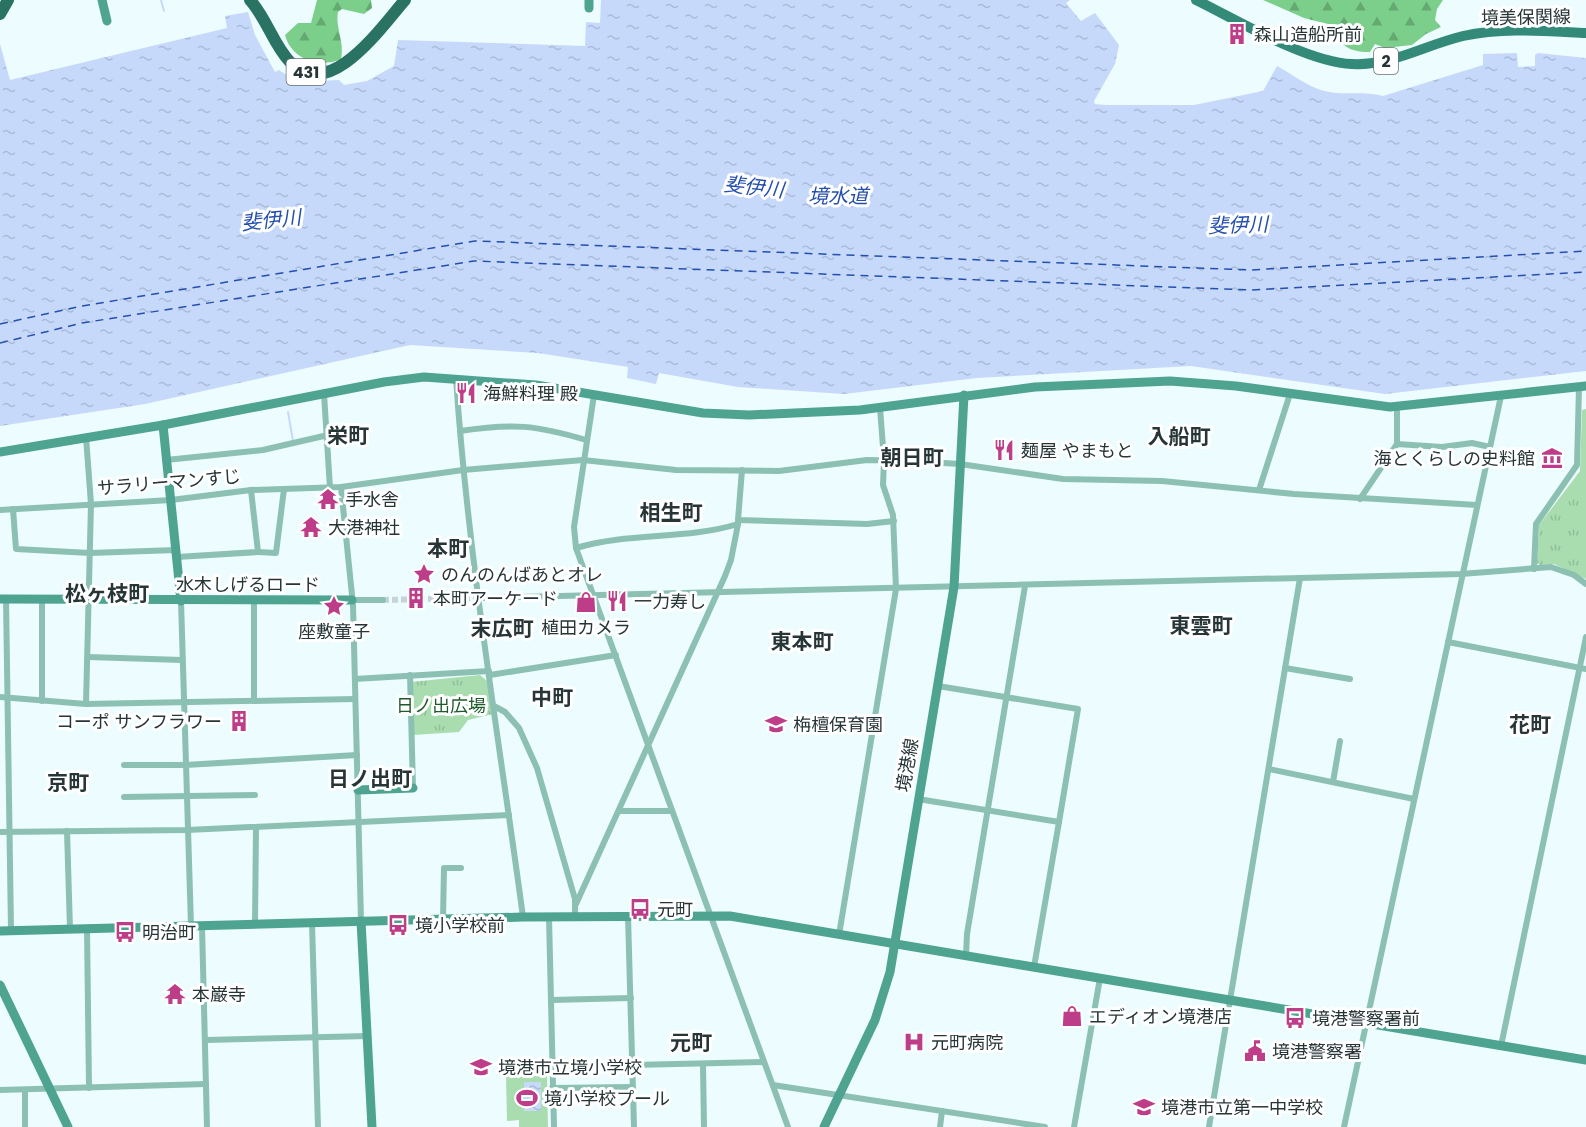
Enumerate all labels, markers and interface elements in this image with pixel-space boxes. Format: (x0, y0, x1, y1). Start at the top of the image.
street label: 境美保関線 (1481, 4, 1571, 30)
building icon: 森山造船所前 (1225, 22, 1249, 46)
place label: 森山造船所前 (1254, 22, 1362, 47)
road number: 2 (1374, 48, 1398, 74)
road number: 431 (286, 59, 326, 85)
water label: 斐伊川 (723, 170, 787, 204)
water label: 境水道 (808, 182, 871, 210)
water label: 斐伊川 (240, 203, 304, 237)
water label: 斐伊川 (1208, 210, 1270, 240)
restaurant icon: 海鮮料理 殿 (454, 381, 478, 405)
place label: 海鮮料理 殿 (483, 381, 578, 406)
district label: 栄町 (327, 421, 369, 450)
district label: 入船町 (1148, 422, 1211, 451)
restaurant icon: 麺屋 やまもと (992, 438, 1016, 462)
place label: 麺屋 やまもと (1021, 438, 1133, 463)
district label: 朝日町 (881, 443, 944, 472)
place label: 海とくらしの史料館 (1374, 446, 1535, 471)
museum icon: 海とくらしの史料館 (1540, 446, 1564, 470)
street label: サラリーマンすじ (96, 463, 242, 501)
temple icon: 手水舎 (316, 487, 340, 511)
place label: 手水舎 (345, 487, 399, 512)
district label: 相生町 (640, 498, 703, 527)
temple icon: 大港神社 (299, 515, 323, 539)
place label: 大港神社 (328, 515, 400, 540)
district label: 本町 (427, 534, 469, 563)
place icon: のんのんばあとオレ (412, 562, 436, 586)
place label: のんのんばあとオレ (441, 562, 603, 587)
street label: 水木しげるロード (176, 572, 320, 597)
district label: 松ヶ枝町 (65, 579, 149, 608)
building icon: 本町アーケード (404, 586, 428, 610)
place label: 本町アーケード (433, 586, 558, 611)
restaurant icon: 一力寿し (605, 589, 629, 613)
place label: 一力寿し (634, 589, 706, 614)
shop icon: 植田カメラ (574, 590, 598, 614)
place icon: 座敷童子 (322, 594, 346, 618)
district label: 東雲町 (1170, 611, 1233, 640)
district label: 末広町 (471, 614, 534, 643)
place label: 植田カメラ (541, 615, 631, 640)
place label: 座敷童子 (298, 619, 370, 644)
district label: 東本町 (771, 627, 834, 656)
district label: 中町 (531, 683, 573, 712)
park label: 日ノ出広場 (396, 693, 486, 718)
place label: コーポ サンフラワー (56, 709, 222, 734)
building icon: コーポ サンフラワー (227, 709, 251, 733)
district label: 花町 (1509, 710, 1551, 739)
school or university icon: 栴檀保育園 (764, 712, 788, 736)
place label: 栴檀保育園 (793, 712, 883, 737)
street label: 境港線 (890, 736, 924, 794)
district label: 日ノ出町 (328, 764, 412, 793)
district label: 京町 (47, 768, 89, 797)
bus stop icon: 元町 (628, 897, 652, 921)
place label: 元町 (657, 897, 693, 922)
bus stop icon: 境小学校前 (386, 913, 410, 937)
place label: 境小学校前 (415, 913, 505, 938)
bus stop icon: 明治町 (113, 920, 137, 944)
place label: 明治町 (142, 920, 196, 945)
temple icon: 本巌寺 (163, 982, 187, 1006)
place label: 本巌寺 (192, 982, 246, 1007)
shop icon: エディオン境港店 (1060, 1004, 1084, 1028)
place label: エディオン境港店 (1089, 1004, 1232, 1029)
bus stop icon: 境港警察署前 (1283, 1006, 1307, 1030)
place label: 境港警察署前 (1312, 1006, 1420, 1031)
district label: 元町 (670, 1028, 712, 1057)
hospital icon: 元町病院 (902, 1030, 926, 1054)
place label: 元町病院 (931, 1030, 1003, 1055)
public building icon: 境港警察署 (1243, 1039, 1267, 1063)
place label: 境港警察署 (1272, 1039, 1362, 1064)
school or university icon: 境港市立境小学校 (469, 1055, 493, 1079)
place label: 境港市立境小学校 (498, 1055, 642, 1080)
sports icon: 境小学校プール (515, 1086, 539, 1110)
place label: 境小学校プール (544, 1086, 670, 1111)
school or university icon: 境港市立第一中学校 (1132, 1095, 1156, 1119)
place label: 境港市立第一中学校 (1161, 1095, 1323, 1120)

